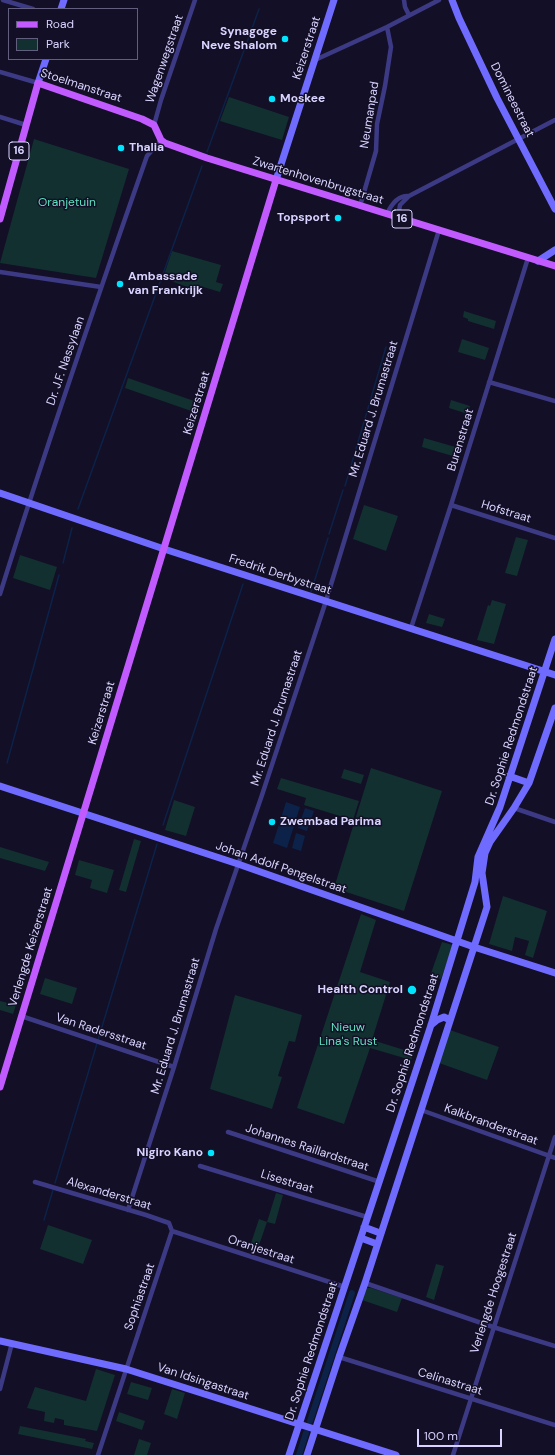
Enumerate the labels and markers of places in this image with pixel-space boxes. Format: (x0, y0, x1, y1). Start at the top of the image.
place label: Synagoge Neve Shalom (201, 25, 277, 53)
marker: Synagoge Neve Shalom (280, 34, 290, 44)
place label: Moskee (280, 92, 325, 106)
marker: Moskee (267, 94, 277, 104)
place label: Thalia (129, 141, 164, 155)
marker: Thalia (116, 143, 126, 153)
place label: Topsport (277, 211, 330, 225)
marker: Topsport (333, 213, 343, 223)
place label: Ambassade van Frankrijk (128, 270, 203, 298)
marker: Ambassade van Frankrijk (115, 279, 125, 289)
place label: Zwembad Parima (280, 815, 381, 829)
marker: Zwembad Parima (267, 817, 277, 827)
place label: Health Control (317, 983, 403, 997)
marker: Health Control (406, 984, 418, 996)
place label: Nigiro Kano (136, 1146, 203, 1160)
marker: Nigiro Kano (206, 1148, 216, 1158)

